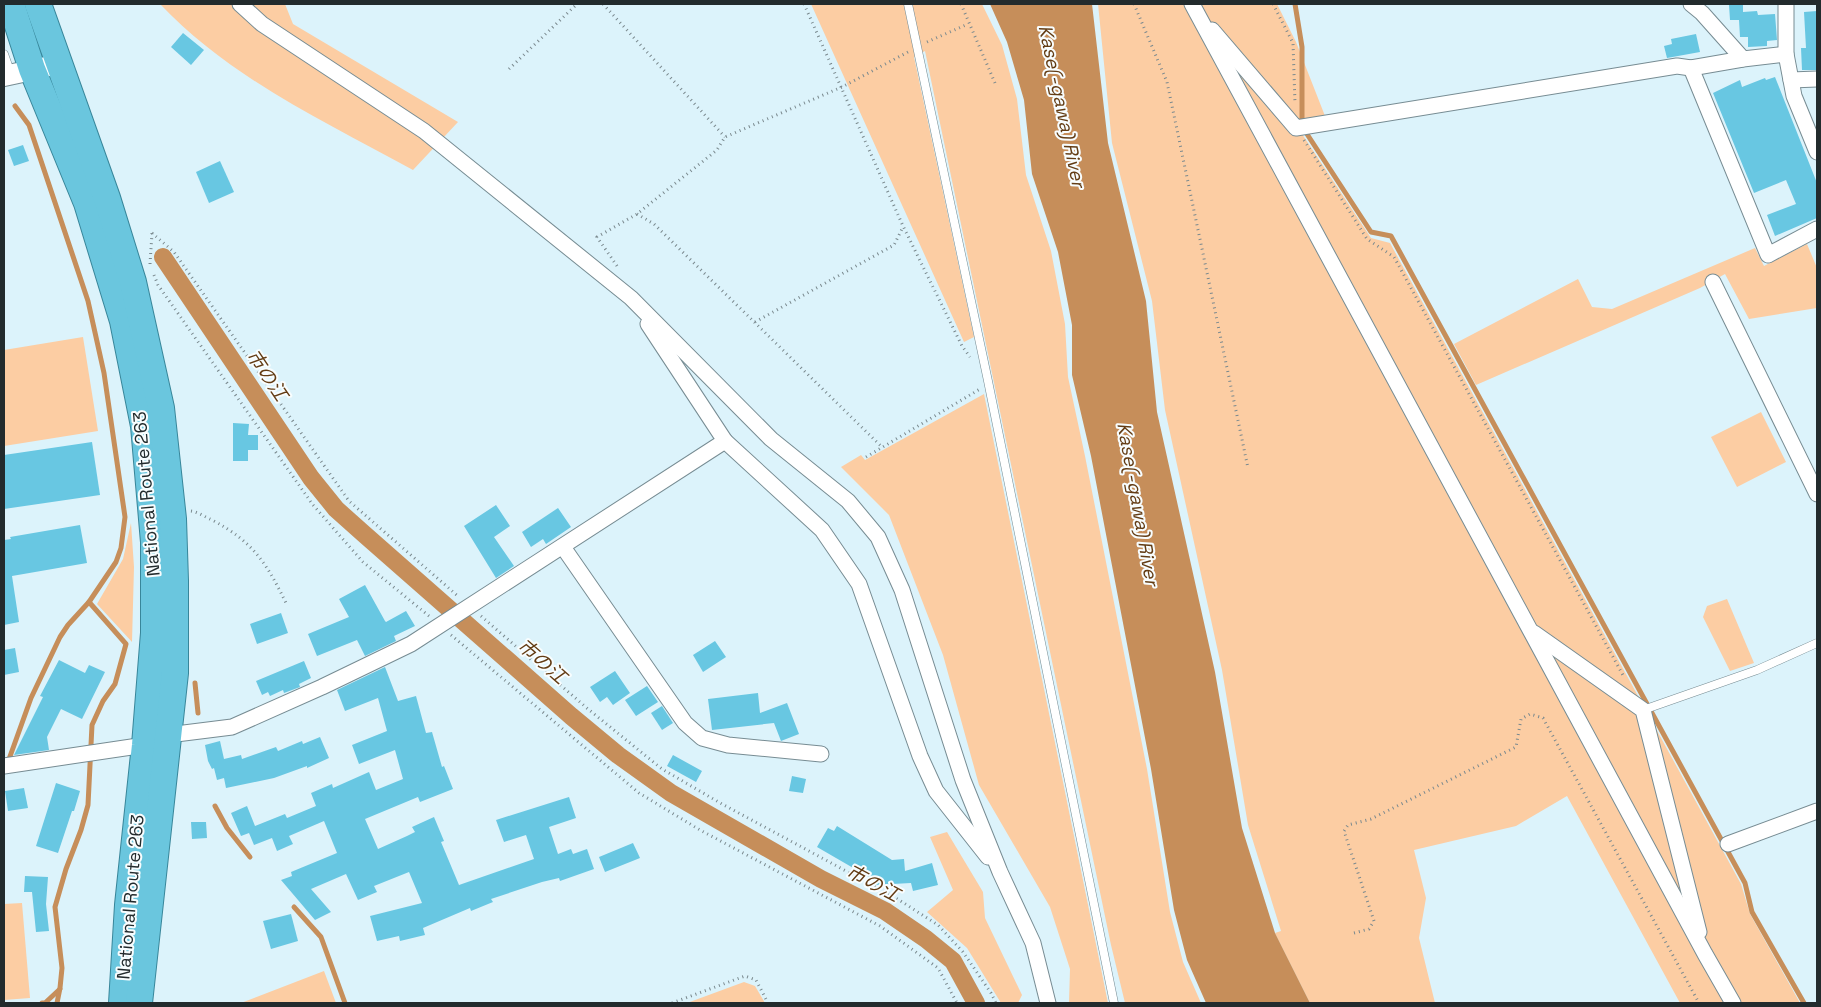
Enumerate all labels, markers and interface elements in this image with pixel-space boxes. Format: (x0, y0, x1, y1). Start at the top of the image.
water label: Kase(-gawa) River (1033, 23, 1092, 191)
water label: 市の江 (241, 344, 294, 407)
street label: National Route 263 (127, 411, 165, 577)
water label: Kase(-gawa) River (1111, 420, 1165, 589)
water label: 市の江 (512, 633, 573, 690)
street label: National Route 263 (111, 814, 149, 980)
water label: 市の江 (842, 859, 906, 908)

